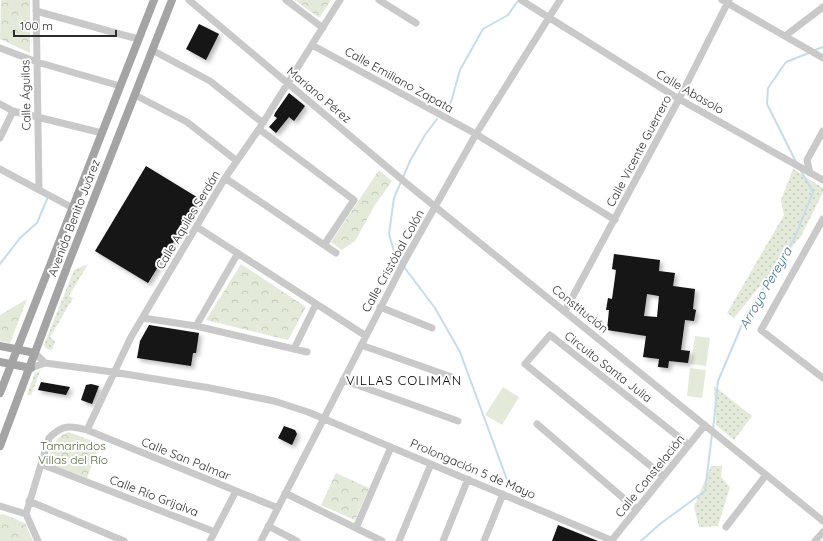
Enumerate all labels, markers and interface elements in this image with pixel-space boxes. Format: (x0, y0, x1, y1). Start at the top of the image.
scale bar (14, 12, 116, 38)
text: 100 m (20, 18, 53, 33)
street label: Calle Emiliano Zapata (342, 43, 456, 116)
street label: Calle Águilas (17, 59, 34, 131)
street label: Mariano Pérez (284, 63, 355, 126)
street label: Calle Abasolo (654, 66, 727, 117)
street label: Calle Vicente Guerrero (603, 92, 674, 209)
street label: Avenida Benito Juárez (44, 157, 103, 279)
street label: Calle Aquiles Serdán (152, 168, 223, 272)
street label: Calle Cristóbal Colón (358, 207, 427, 315)
water label: Arroyo Pereyra (735, 243, 795, 332)
street label: Constitución (549, 281, 612, 336)
street label: Circuito Santa Julia (562, 328, 655, 405)
district label: VILLAS COLIMAN (346, 372, 462, 388)
street label: Calle Constelación (612, 431, 688, 520)
street label: Calle San Palmar (139, 434, 233, 483)
street label: Prolongación 5 de Mayo (408, 435, 538, 502)
park label: Tamarindos Villas del Río (38, 438, 108, 467)
street label: Calle Río Grijalva (108, 472, 201, 519)

